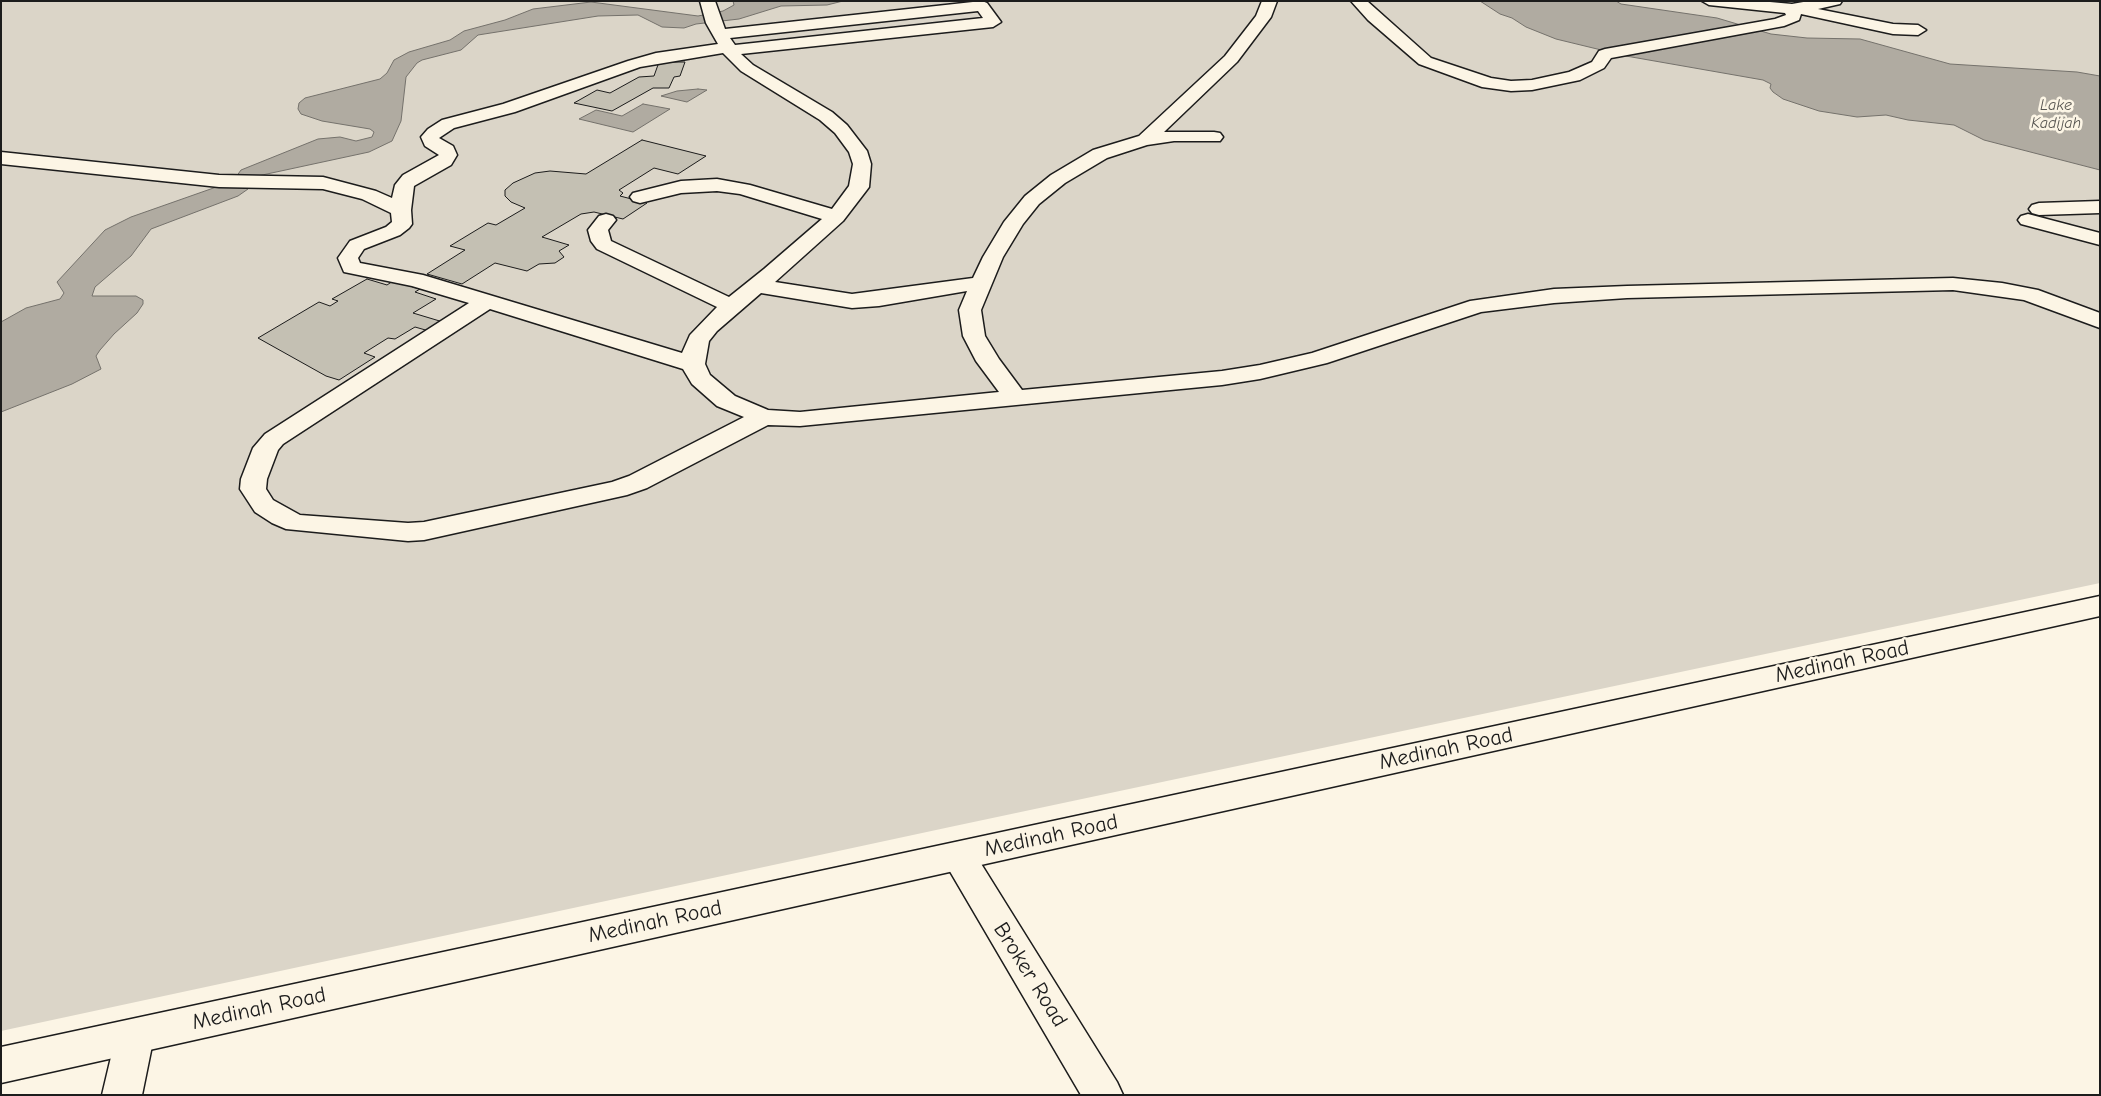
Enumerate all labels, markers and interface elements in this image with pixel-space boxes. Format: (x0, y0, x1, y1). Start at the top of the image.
water label: Lake Kadijah (2031, 95, 2081, 133)
street label: Medinah Road (1773, 635, 1911, 689)
street label: Medinah Road (1377, 722, 1515, 776)
street label: Medinah Road (982, 809, 1120, 863)
street label: Medinah Road (586, 895, 724, 949)
street label: Broker Road (987, 918, 1073, 1032)
street label: Medinah Road (190, 982, 328, 1036)

